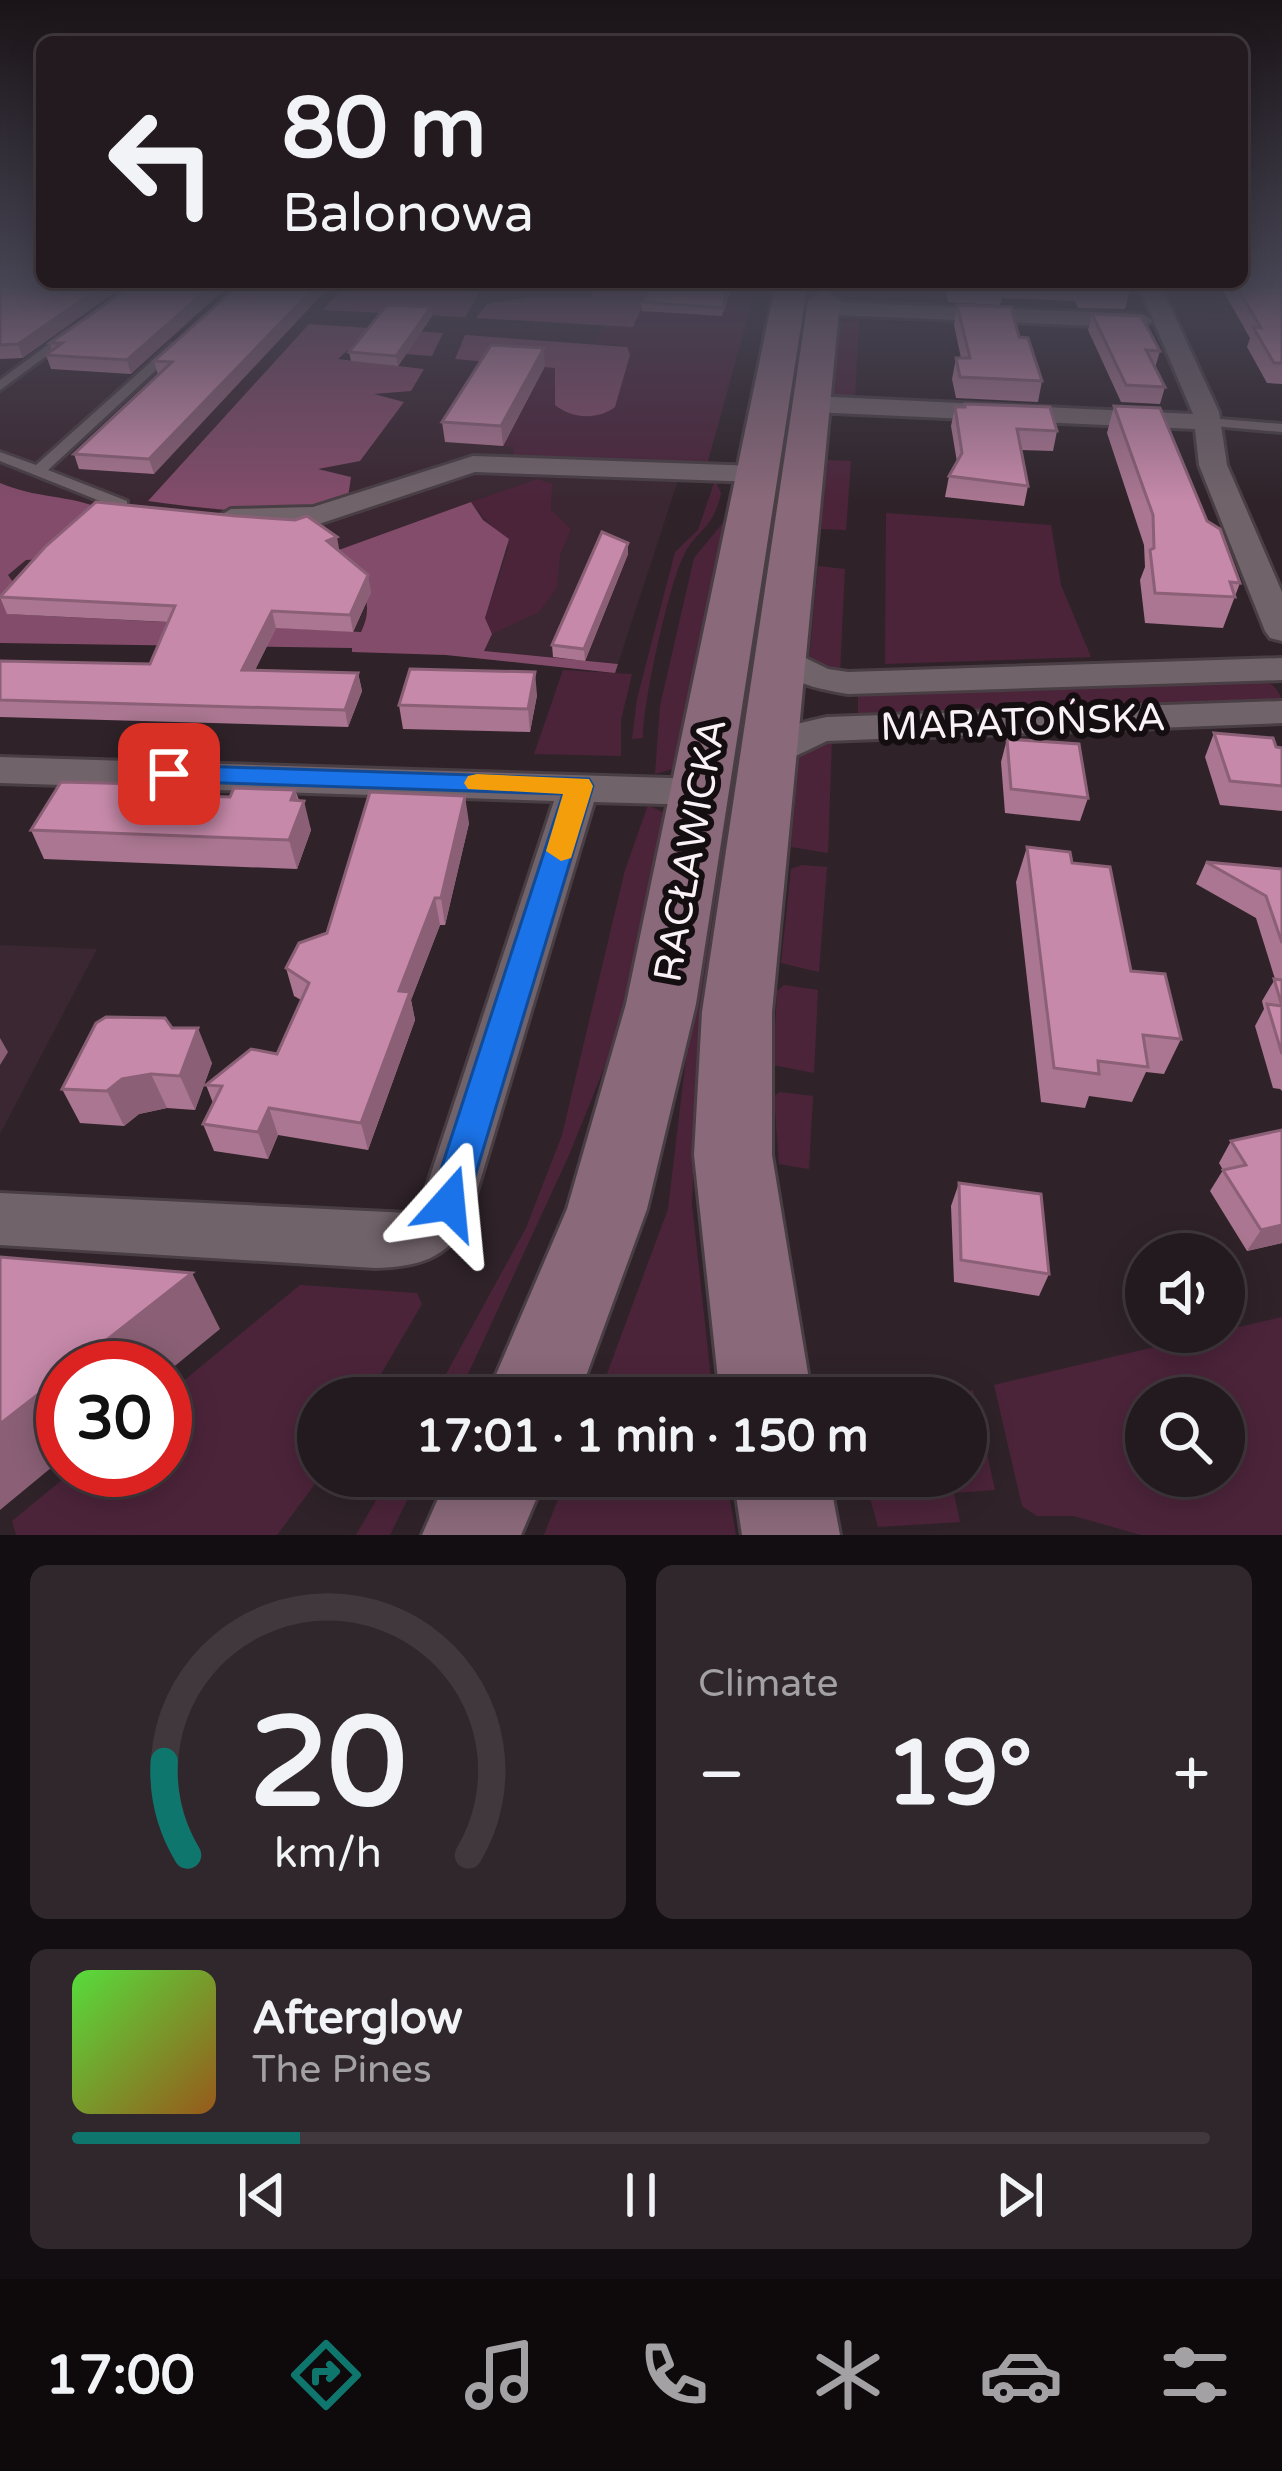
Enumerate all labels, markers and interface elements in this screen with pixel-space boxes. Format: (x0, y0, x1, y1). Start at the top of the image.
text: 80 m (282, 79, 486, 180)
icon: left (84, 84, 240, 240)
text: Balonowa (282, 181, 534, 246)
street label: MARATOŃSKA (880, 694, 1167, 751)
street label: RACŁAWICKA (644, 715, 737, 986)
pin (118, 723, 220, 825)
icon: arrive (136, 741, 202, 807)
position arrow (386, 1140, 512, 1266)
map controls (1125, 1233, 1245, 1497)
button: sound (1125, 1233, 1245, 1353)
speed limit sign: 30 (36, 1341, 192, 1497)
button: search (1125, 1377, 1245, 1497)
text: 17:01 · 1 min · 150 m (416, 1410, 868, 1464)
text: Climate (698, 1660, 838, 1707)
text: 20 (250, 1689, 406, 1840)
text: 19° (885, 1720, 1032, 1829)
text: − (698, 1735, 745, 1815)
text: + (1173, 1735, 1210, 1815)
text: km/h (274, 1828, 382, 1879)
text: Afterglow (252, 1992, 463, 2046)
text: The Pines (252, 2046, 432, 2093)
icon: previous (229, 2162, 295, 2228)
icon: pause (608, 2162, 674, 2228)
icon: next (987, 2162, 1053, 2228)
icon: directions (284, 2333, 368, 2417)
icon: music (458, 2333, 542, 2417)
icon: phone (632, 2333, 716, 2417)
icon: climate (806, 2333, 890, 2417)
icon: car (979, 2333, 1063, 2417)
icon: filters (1153, 2333, 1237, 2417)
text: 17:00 (45, 2343, 195, 2408)

